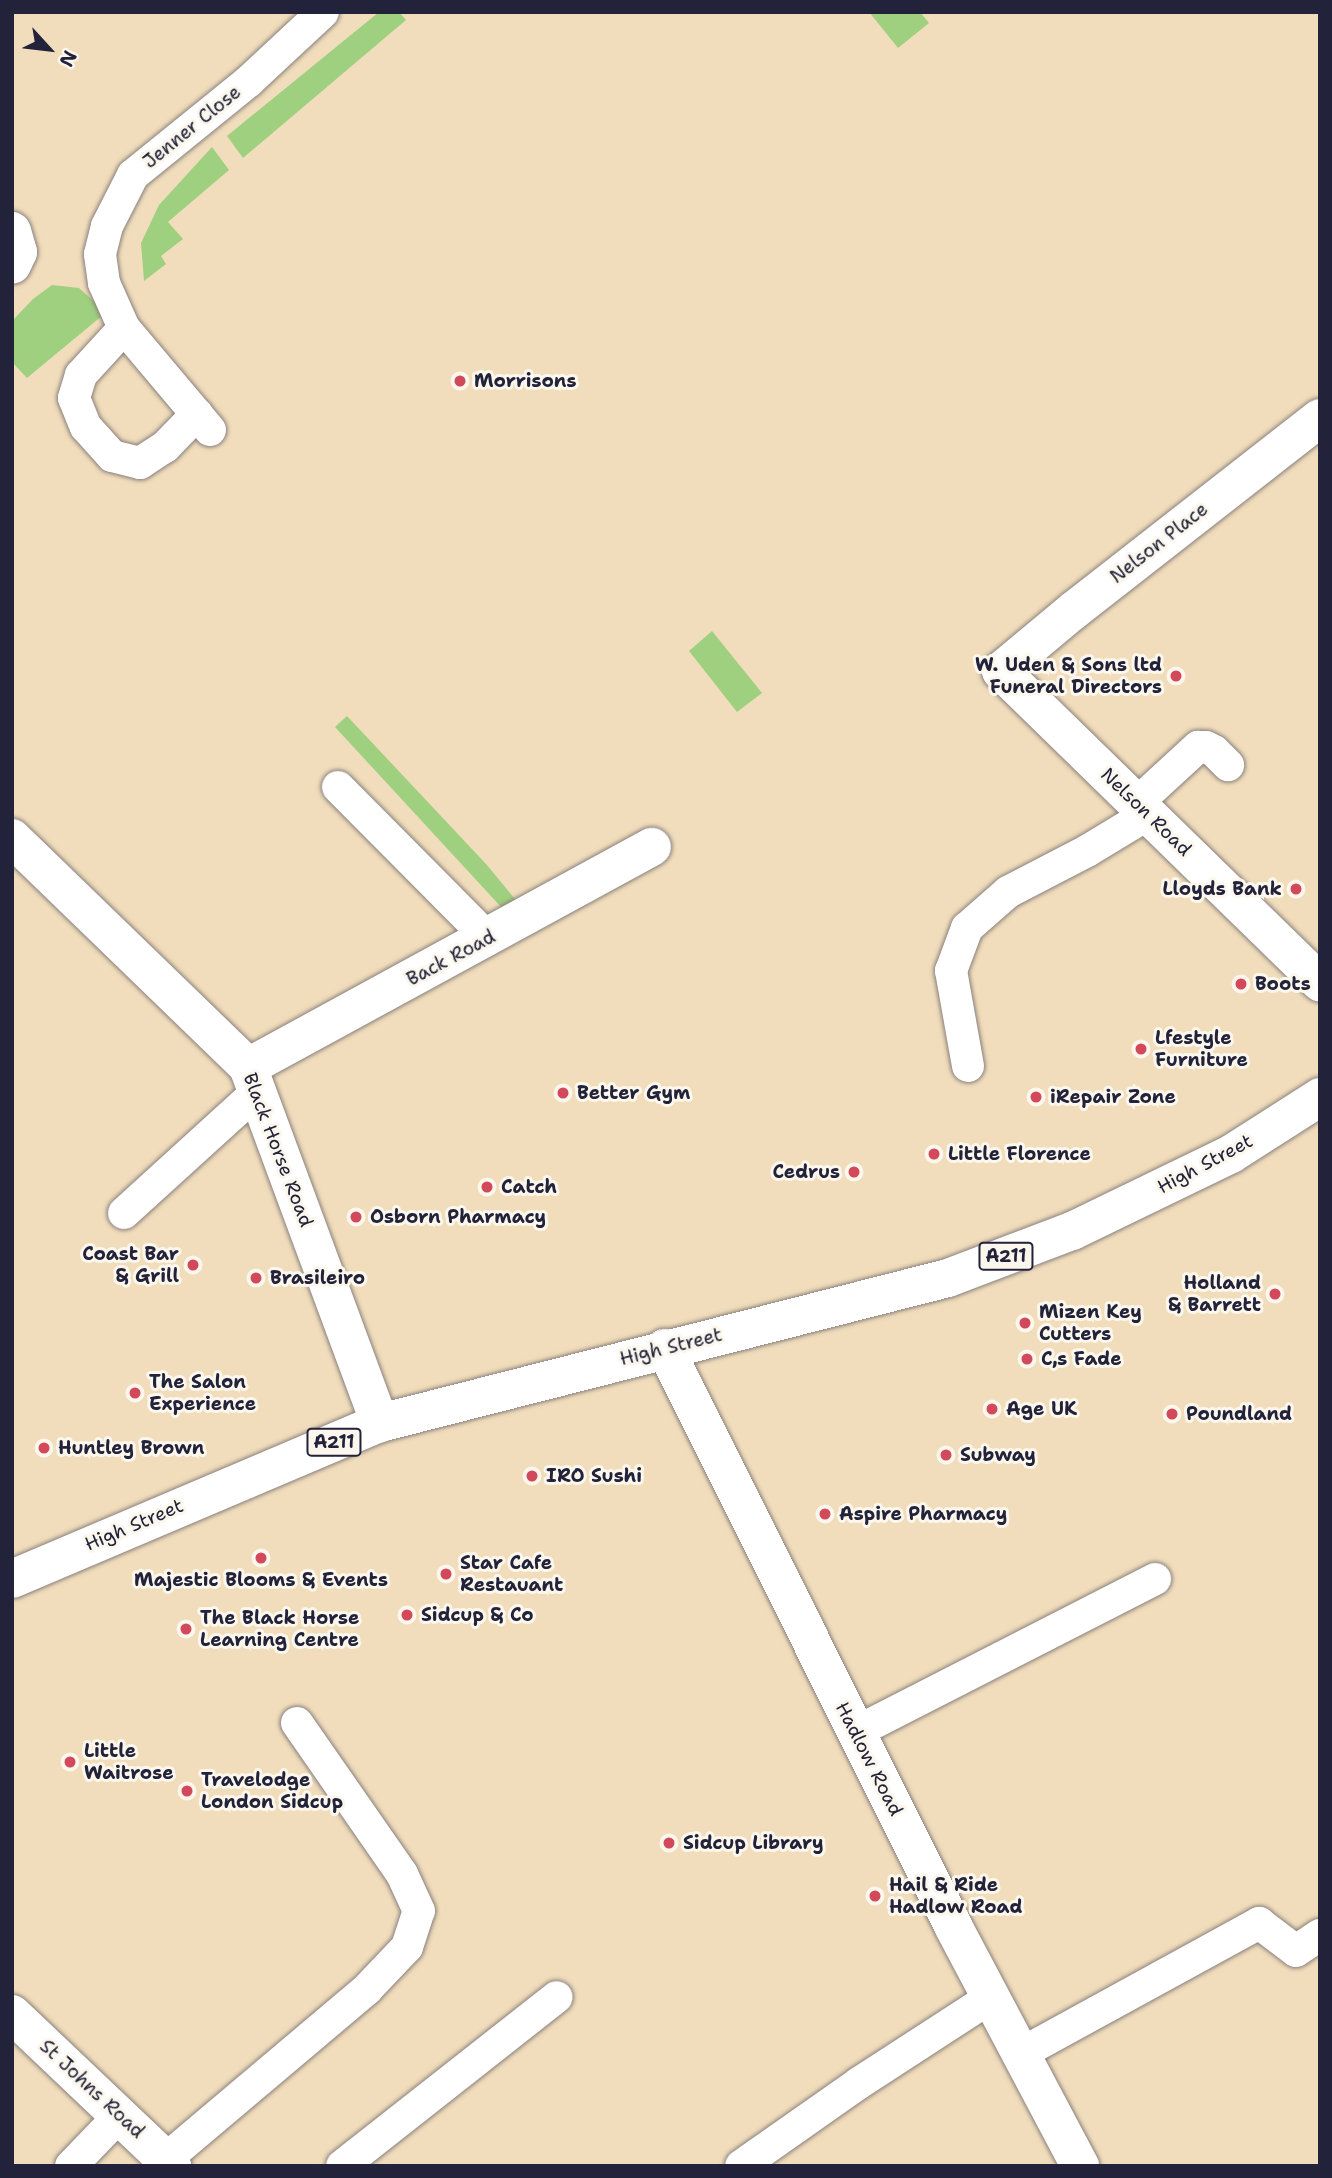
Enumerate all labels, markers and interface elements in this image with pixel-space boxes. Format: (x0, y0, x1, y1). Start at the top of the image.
north arrow (14, 14, 84, 84)
text: N (54, 46, 83, 71)
street label: Jenner Close (139, 81, 245, 173)
place label: Morrisons (474, 370, 576, 392)
marker: Morrisons (452, 373, 468, 389)
street label: Nelson Place (1106, 498, 1212, 588)
place label: W. Uden & Sons ltd Funeral Directors (975, 654, 1162, 698)
marker: W. Uden & Sons ltd Funeral Directors (1168, 668, 1184, 684)
street label: Nelson Road (1096, 763, 1196, 861)
place label: Lloyds Bank (1163, 878, 1282, 900)
marker: Lloyds Bank (1288, 881, 1304, 897)
street label: Back Road (403, 925, 499, 991)
place label: Boots (1255, 973, 1311, 995)
marker: Boots (1233, 976, 1249, 992)
place label: Lfestyle Furniture (1155, 1027, 1248, 1071)
marker: Lfestyle Furniture (1133, 1041, 1149, 1057)
street label: Black Horse Road (238, 1070, 318, 1230)
place label: Better Gym (577, 1082, 690, 1104)
marker: Better Gym (555, 1085, 571, 1101)
place label: iRepair Zone (1050, 1086, 1176, 1108)
marker: iRepair Zone (1028, 1089, 1044, 1105)
street label: High Street (1153, 1129, 1257, 1199)
place label: Little Florence (948, 1143, 1091, 1165)
marker: Little Florence (926, 1146, 942, 1162)
place label: Cedrus (772, 1161, 840, 1183)
marker: Cedrus (846, 1164, 862, 1180)
place label: Catch (501, 1176, 557, 1198)
marker: Catch (479, 1179, 495, 1195)
place label: Osborn Pharmacy (370, 1206, 546, 1228)
marker: Osborn Pharmacy (348, 1209, 364, 1225)
road number: A211 (978, 1241, 1034, 1270)
place label: Coast Bar & Grill (82, 1243, 179, 1287)
marker: Coast Bar & Grill (185, 1257, 201, 1273)
place label: Brasileiro (270, 1267, 365, 1289)
marker: Brasileiro (248, 1270, 264, 1286)
place label: Holland & Barrett (1168, 1272, 1261, 1316)
marker: Holland & Barrett (1267, 1286, 1283, 1302)
place label: Mizen Key Cutters (1039, 1301, 1142, 1345)
marker: Mizen Key Cutters (1017, 1315, 1033, 1331)
street label: High Street (617, 1323, 725, 1371)
place label: C,s Fade (1041, 1348, 1122, 1370)
marker: C,s Fade (1019, 1351, 1035, 1367)
place label: The Salon Experience (149, 1371, 256, 1415)
marker: The Salon Experience (127, 1385, 143, 1401)
place label: Age UK (1006, 1398, 1077, 1420)
marker: Age UK (984, 1401, 1000, 1417)
place label: Poundland (1186, 1403, 1292, 1425)
marker: Poundland (1164, 1406, 1180, 1422)
road number: A211 (306, 1428, 362, 1456)
place label: Huntley Brown (58, 1437, 204, 1459)
marker: Huntley Brown (36, 1440, 52, 1456)
place label: Subway (960, 1444, 1036, 1466)
marker: Subway (938, 1447, 954, 1463)
place label: IRO Sushi (546, 1465, 642, 1487)
marker: IRO Sushi (524, 1468, 540, 1484)
street label: High Street (81, 1494, 187, 1556)
place label: Aspire Pharmacy (839, 1503, 1007, 1525)
marker: Aspire Pharmacy (817, 1506, 833, 1522)
marker: Majestic Blooms & Events (253, 1550, 269, 1566)
place label: Star Cafe Restauant (460, 1552, 563, 1596)
marker: Star Cafe Restauant (438, 1566, 454, 1582)
place label: Majestic Blooms & Events (134, 1569, 388, 1591)
place label: Sidcup & Co (421, 1604, 534, 1626)
place label: The Black Horse Learning Centre (200, 1607, 359, 1651)
marker: Sidcup & Co (399, 1607, 415, 1623)
marker: The Black Horse Learning Centre (178, 1621, 194, 1637)
street label: Hadlow Road (831, 1698, 907, 1820)
place label: Little Waitrose (84, 1740, 174, 1784)
marker: Little Waitrose (62, 1754, 78, 1770)
place label: Travelodge London Sidcup (201, 1769, 343, 1813)
marker: Travelodge London Sidcup (179, 1783, 195, 1799)
place label: Sidcup Library (683, 1832, 824, 1854)
marker: Sidcup Library (661, 1835, 677, 1851)
place label: Hail & Ride Hadlow Road (889, 1874, 1023, 1918)
marker: Hail & Ride Hadlow Road (867, 1888, 883, 1904)
street label: St Johns Road (35, 2035, 149, 2143)

